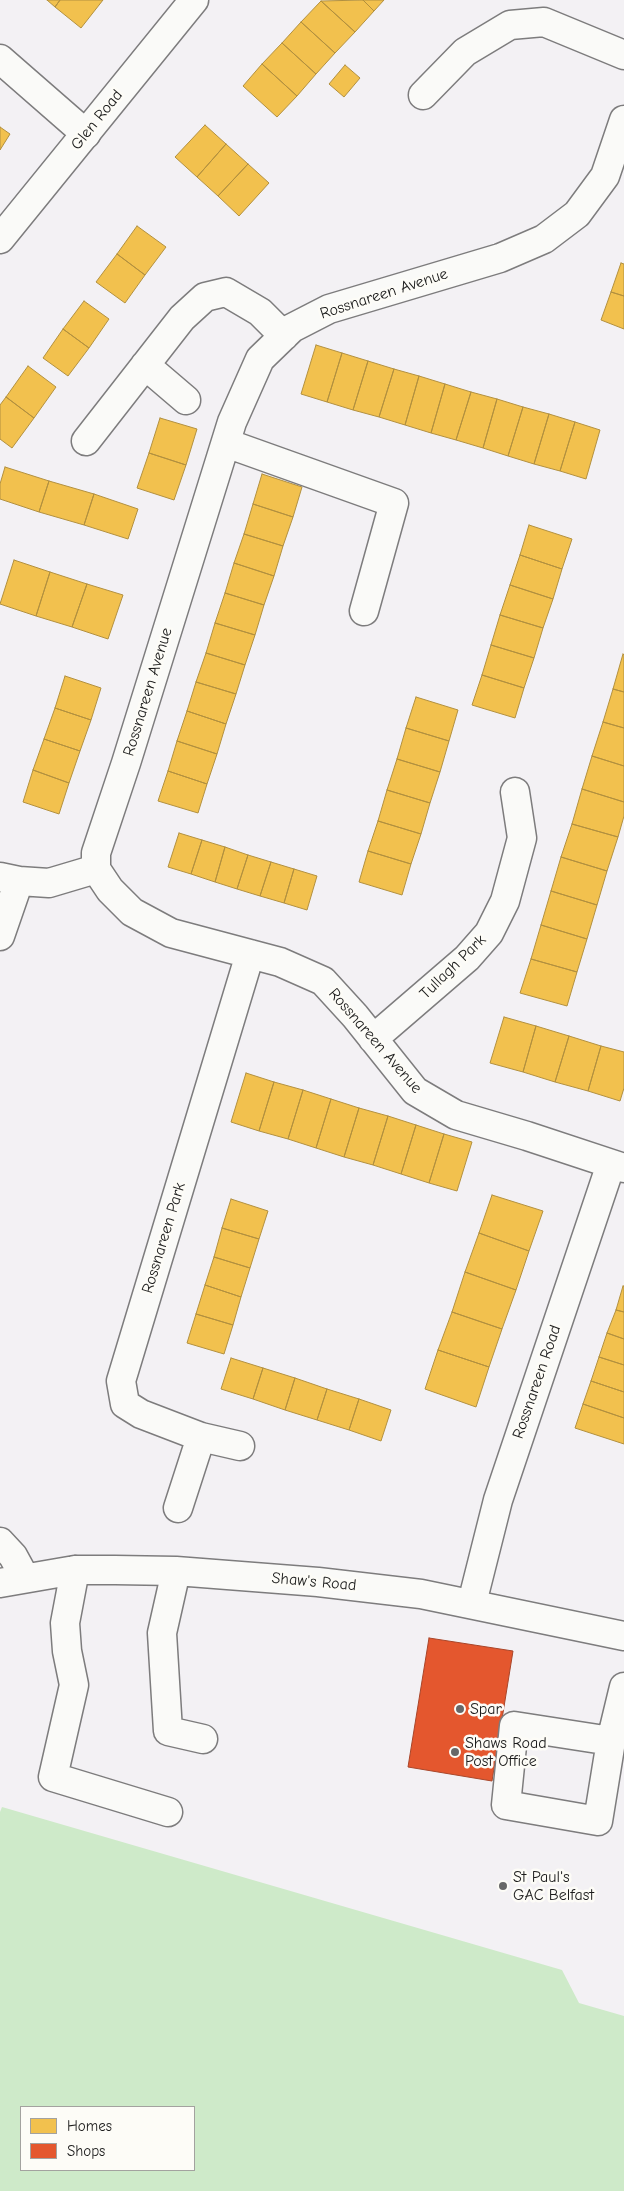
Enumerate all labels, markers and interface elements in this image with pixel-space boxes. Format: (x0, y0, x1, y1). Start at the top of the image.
street label: Glen Road (67, 86, 127, 154)
street label: Rossnareen Avenue (318, 264, 450, 324)
street label: Rossnareen Avenue (119, 626, 177, 758)
street label: Tullagh Park (416, 931, 490, 1003)
street label: Rossnareen Avenue (324, 984, 426, 1098)
street label: Rossnareen Park (138, 1180, 190, 1296)
street label: Rossnareen Road (509, 1323, 565, 1441)
street label: Shaw's Road (271, 1569, 357, 1595)
place label: Spar (470, 1699, 502, 1719)
marker: Spar (454, 1703, 466, 1715)
place label: Shaws Road Post Office (465, 1733, 547, 1771)
marker: Shaws Road Post Office (449, 1746, 461, 1758)
place label: St Paul's GAC Belfast (513, 1867, 594, 1905)
marker: St Paul's GAC Belfast (497, 1880, 509, 1892)
legend (20, 2106, 195, 2171)
text: Homes (67, 2117, 112, 2135)
text: Shops (67, 2142, 105, 2160)

